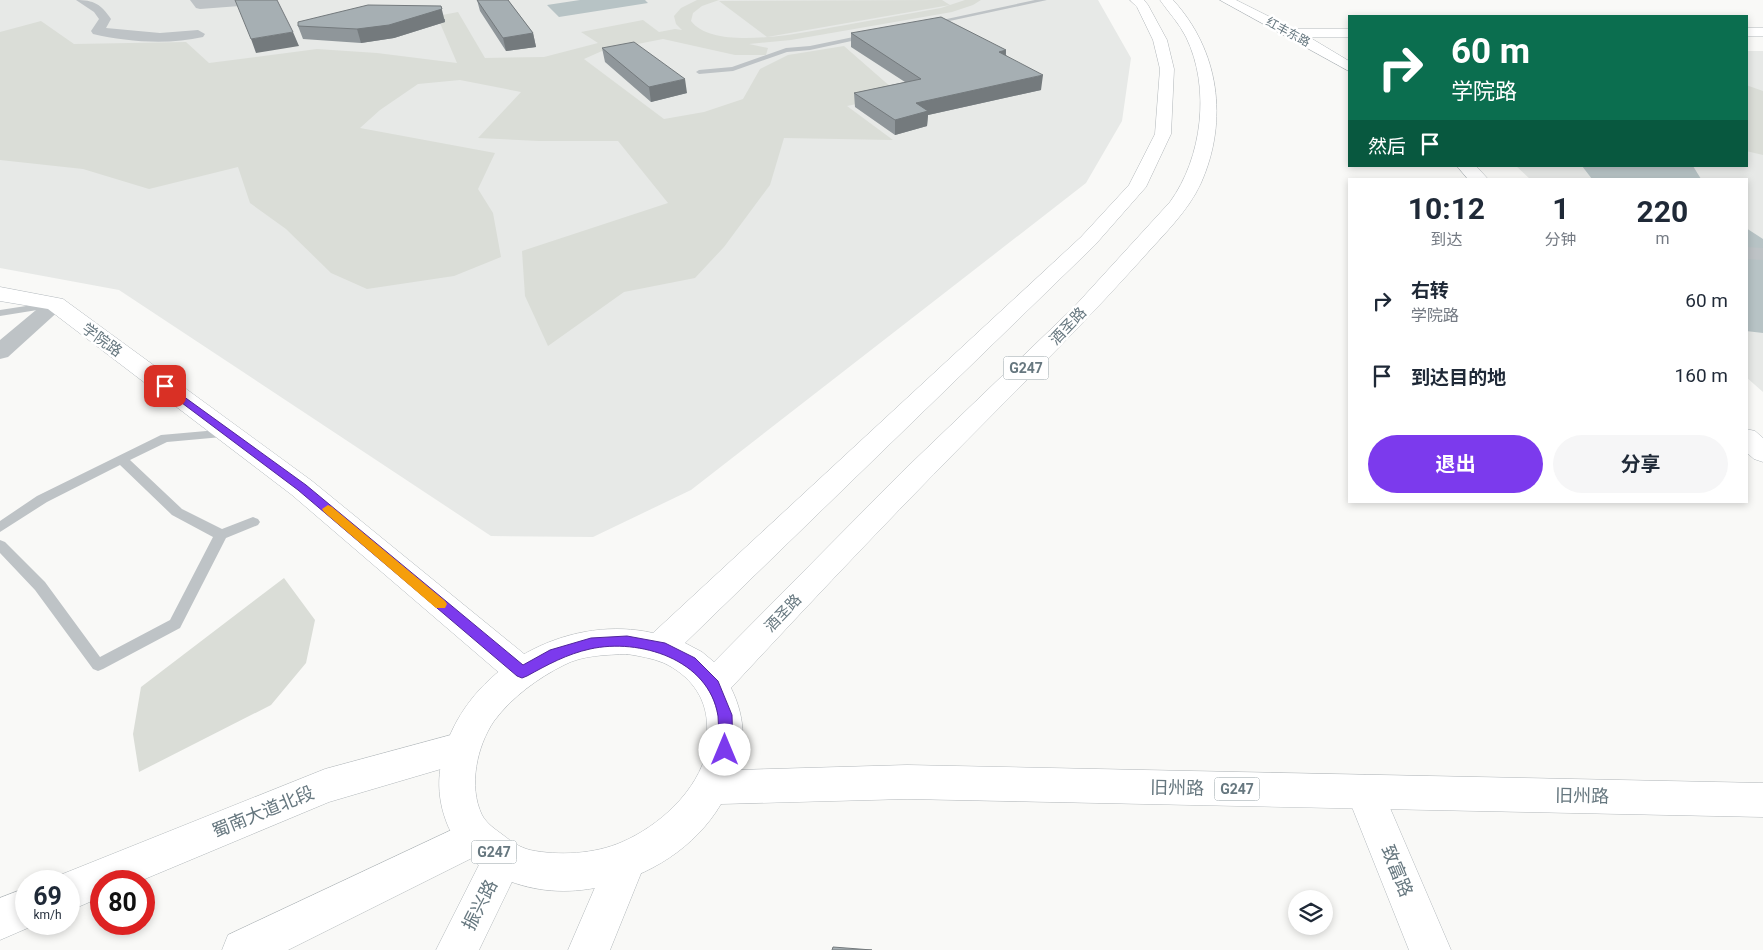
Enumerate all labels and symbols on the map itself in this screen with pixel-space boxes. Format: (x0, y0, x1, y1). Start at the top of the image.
street label: 红丰东路 (1264, 15, 1312, 49)
street label: 酒圣路 (1046, 304, 1090, 348)
street label: 学院路 (79, 319, 125, 361)
road number: G247 (1004, 356, 1048, 379)
pin (144, 365, 186, 407)
street label: 酒圣路 (761, 591, 805, 635)
position arrow (698, 723, 750, 775)
street label: 旧州路 (1150, 777, 1204, 798)
road number: G247 (1214, 778, 1260, 801)
street label: 蜀南大道北段 (209, 782, 317, 842)
street label: 旧州路 (1555, 785, 1609, 806)
road number: G247 (472, 840, 516, 864)
street label: 致富路 (1378, 842, 1417, 900)
speed limit sign: 80 (90, 870, 155, 935)
street label: 振兴路 (458, 876, 501, 934)

